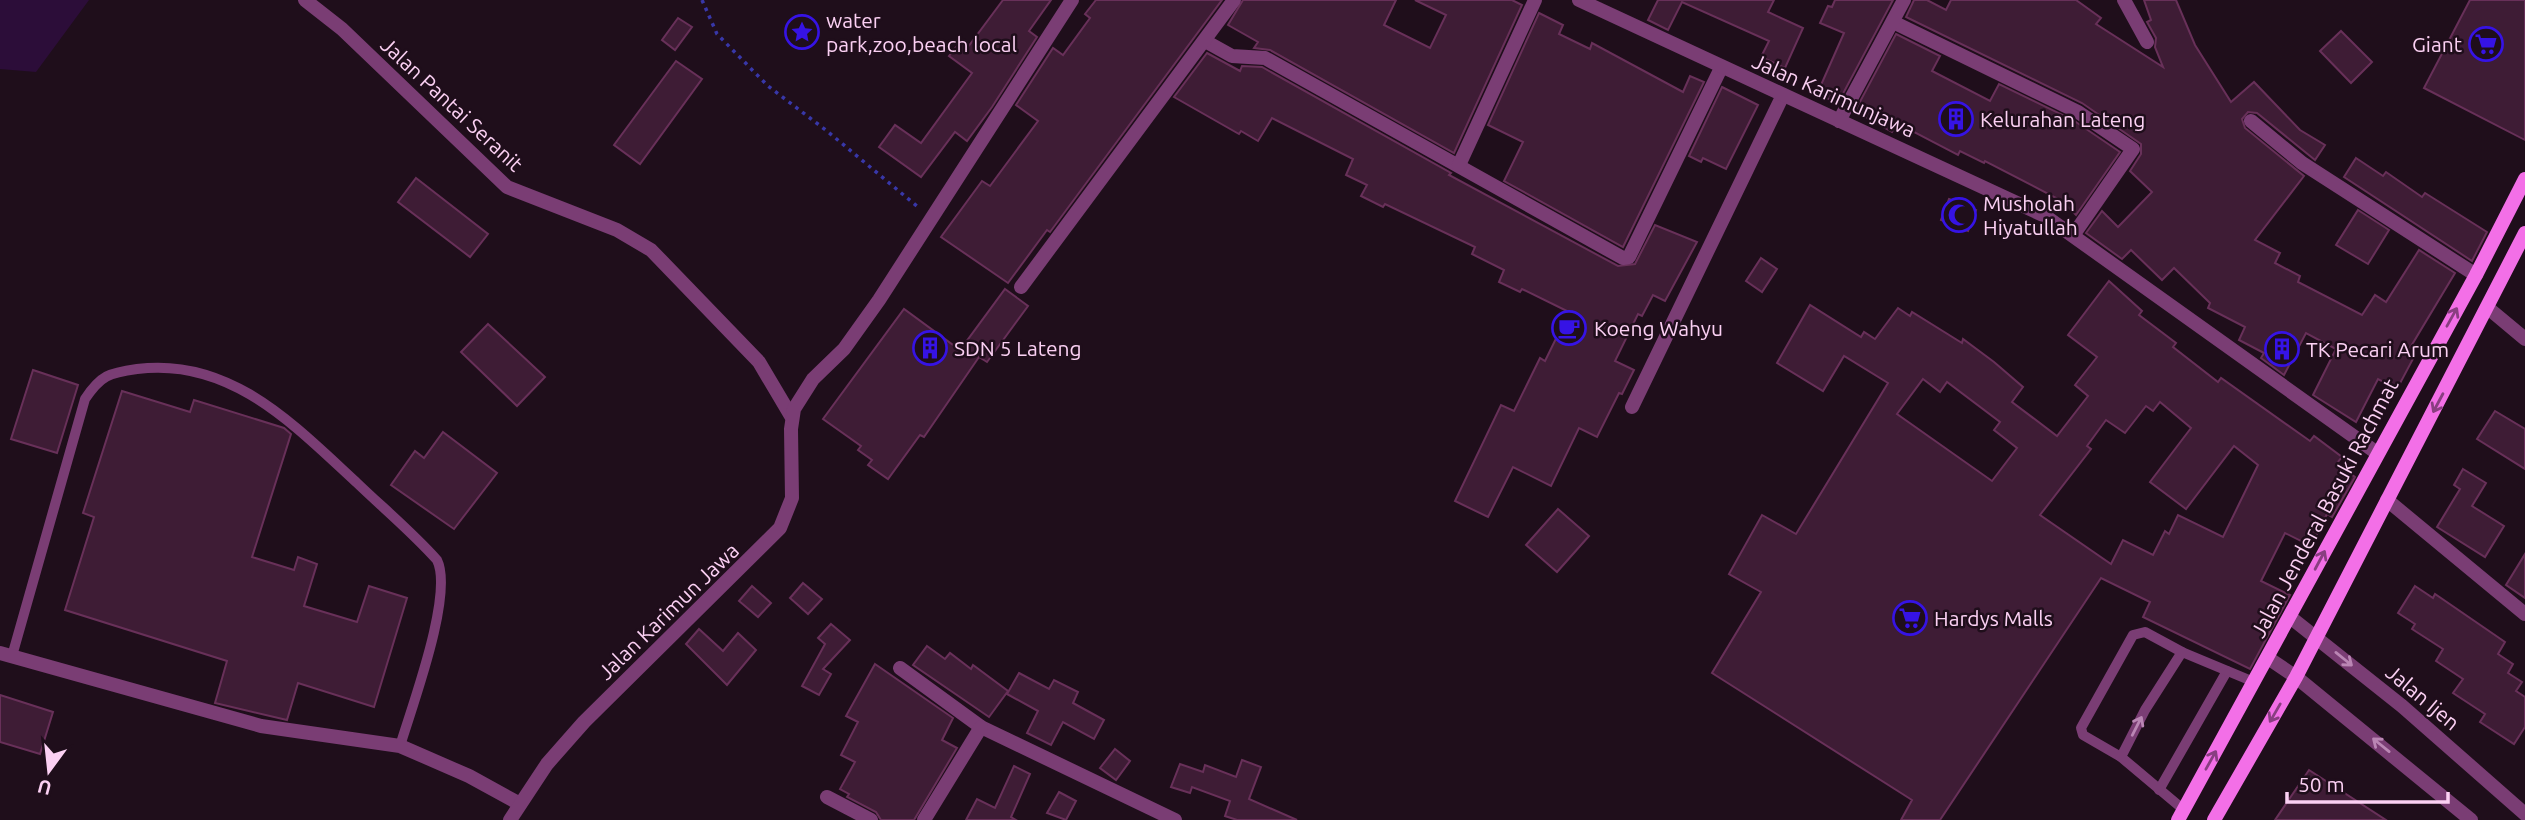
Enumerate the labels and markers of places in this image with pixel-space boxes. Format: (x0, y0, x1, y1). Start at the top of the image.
place label: water park,zoo,beach local (826, 8, 1017, 56)
place icon: water park,zoo,beach local (783, 13, 821, 51)
supermarket icon: Giant (2467, 25, 2505, 63)
place label: Giant (2412, 32, 2462, 56)
building icon: Kelurahan Lateng (1937, 100, 1975, 138)
place label: Kelurahan Lateng (1980, 107, 2145, 131)
place label: Musholah Hiyatullah (1983, 191, 2078, 239)
mosque icon: Musholah Hiyatullah (1940, 196, 1978, 234)
cafe icon: Koeng Wahyu (1550, 309, 1588, 347)
place label: Koeng Wahyu (1594, 316, 1723, 340)
building icon: SDN 5 Lateng (911, 329, 949, 367)
building icon: TK Pecari Arum (2263, 330, 2301, 368)
place label: SDN 5 Lateng (954, 336, 1082, 360)
place label: TK Pecari Arum (2306, 337, 2449, 361)
supermarket icon: Hardys Malls (1891, 599, 1929, 637)
place label: Hardys Malls (1934, 606, 2053, 630)

